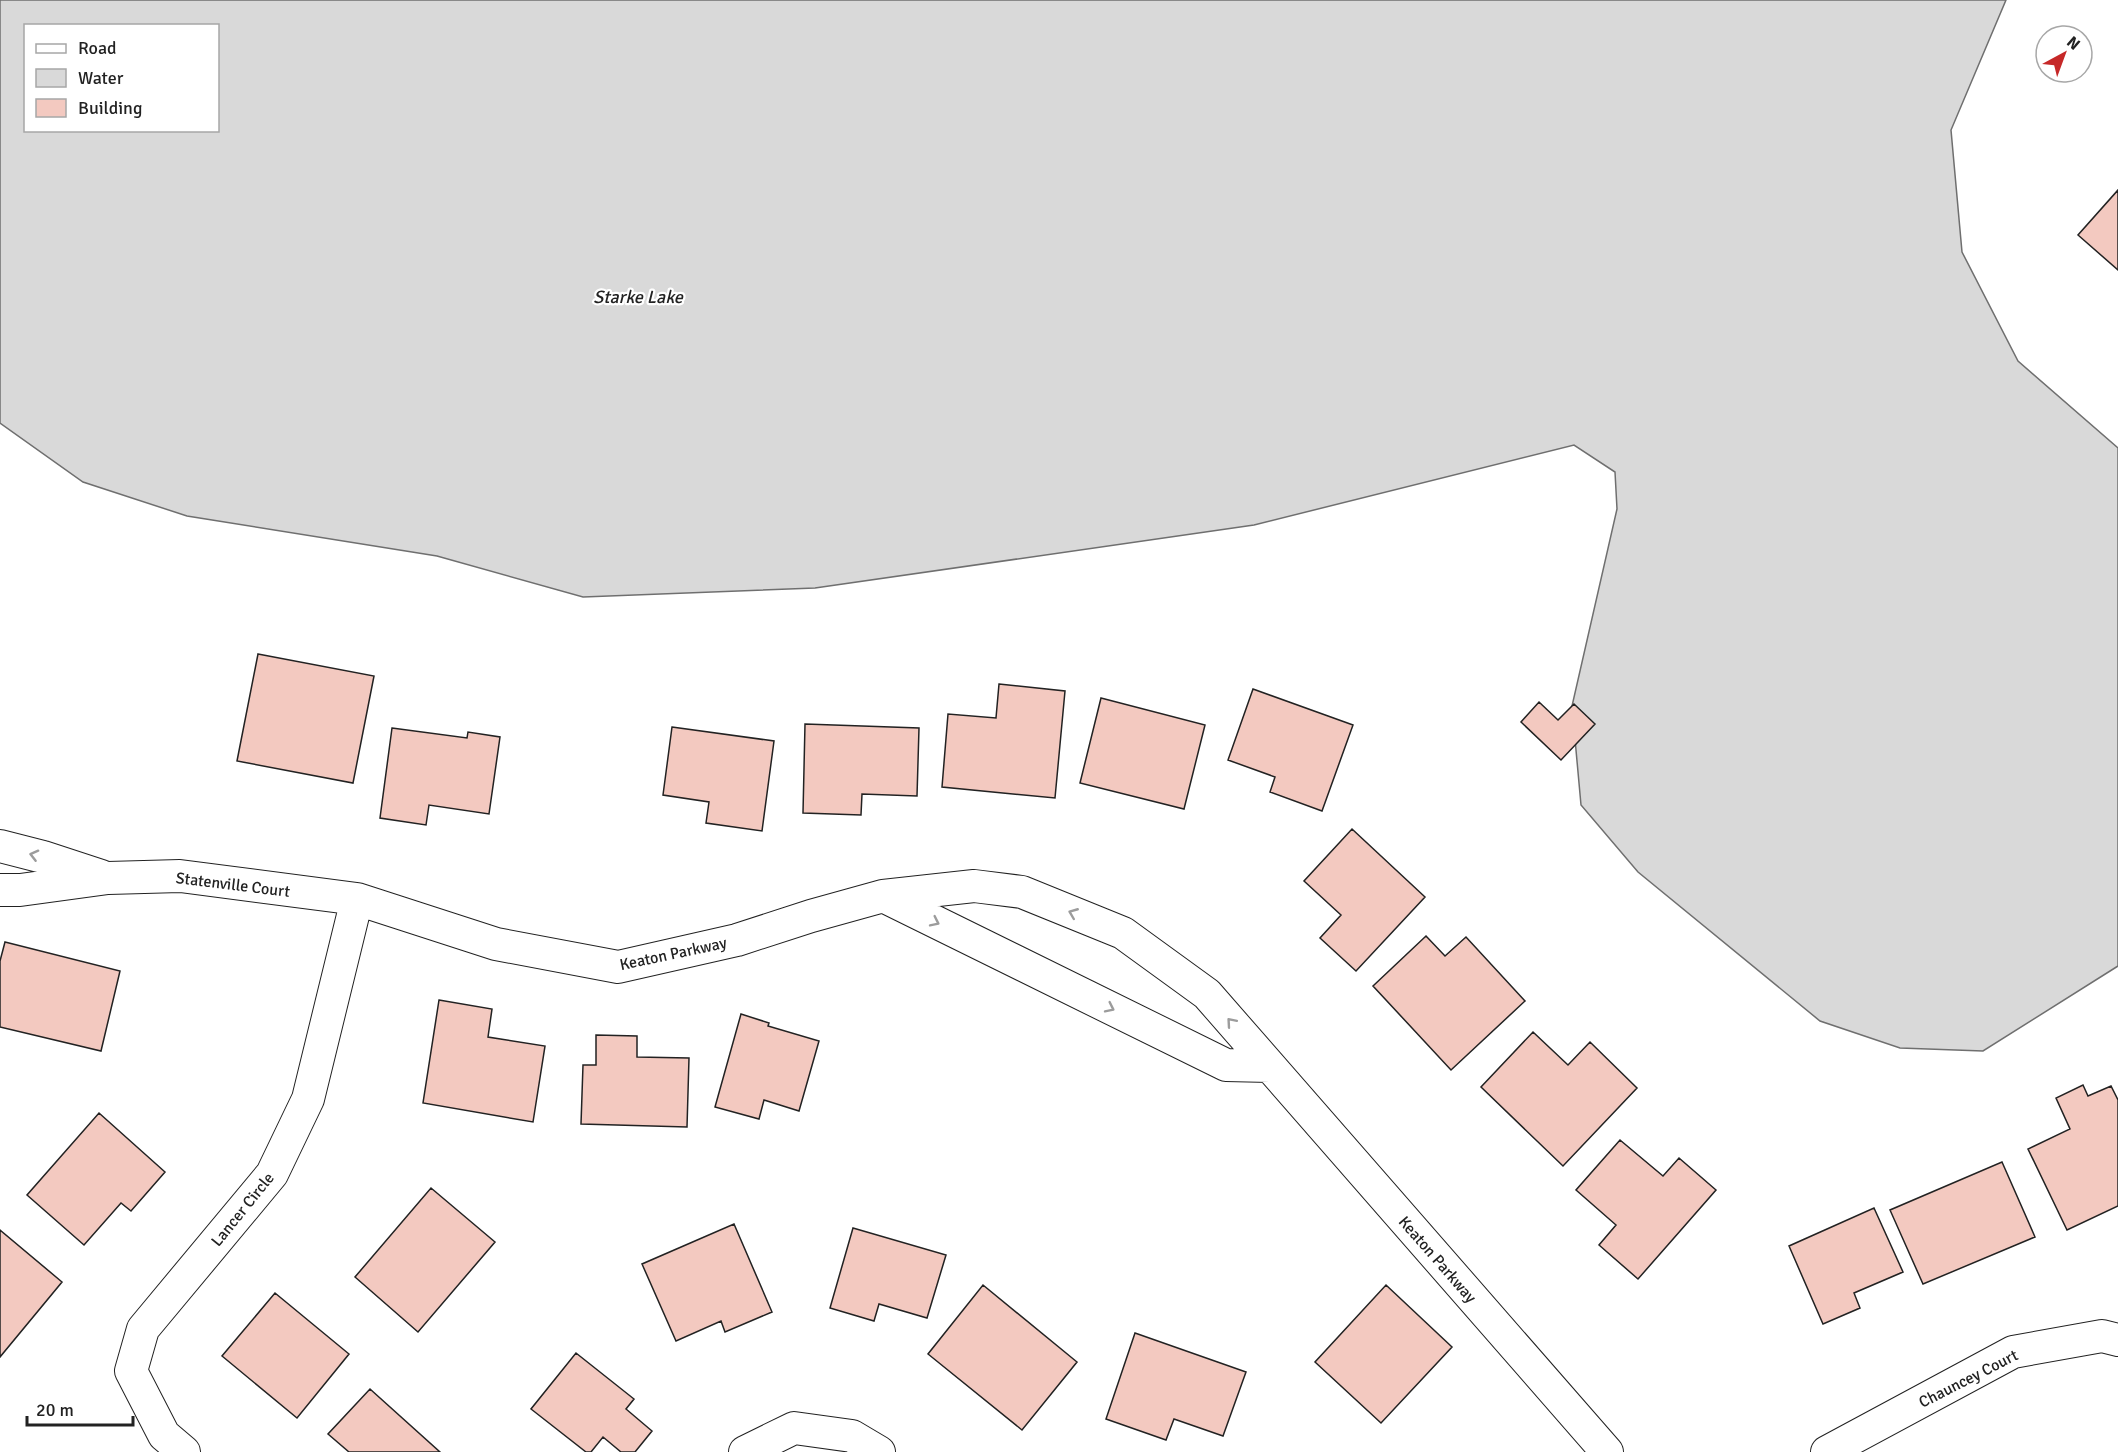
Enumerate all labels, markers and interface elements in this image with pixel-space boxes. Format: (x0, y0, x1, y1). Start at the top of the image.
legend (24, 24, 219, 132)
north arrow (2034, 24, 2094, 84)
text: N (2062, 32, 2084, 55)
text: Road (78, 37, 117, 59)
text: Water (78, 67, 124, 89)
text: Building (78, 97, 142, 119)
water label: Starke Lake (593, 286, 684, 308)
one-way arrow (29, 849, 39, 862)
street label: Statenville Court (175, 868, 291, 902)
one-way arrow (1068, 908, 1079, 920)
one-way arrow (929, 914, 940, 926)
street label: Keaton Parkway (618, 933, 729, 975)
one-way arrow (1104, 1000, 1115, 1012)
one-way arrow (1227, 1018, 1238, 1029)
street label: Lancer Circle (207, 1169, 279, 1251)
street label: Keaton Parkway (1394, 1212, 1481, 1308)
street label: Chauncey Court (1916, 1345, 2022, 1412)
scale bar (27, 1389, 134, 1427)
text: 20 m (36, 1399, 74, 1421)

